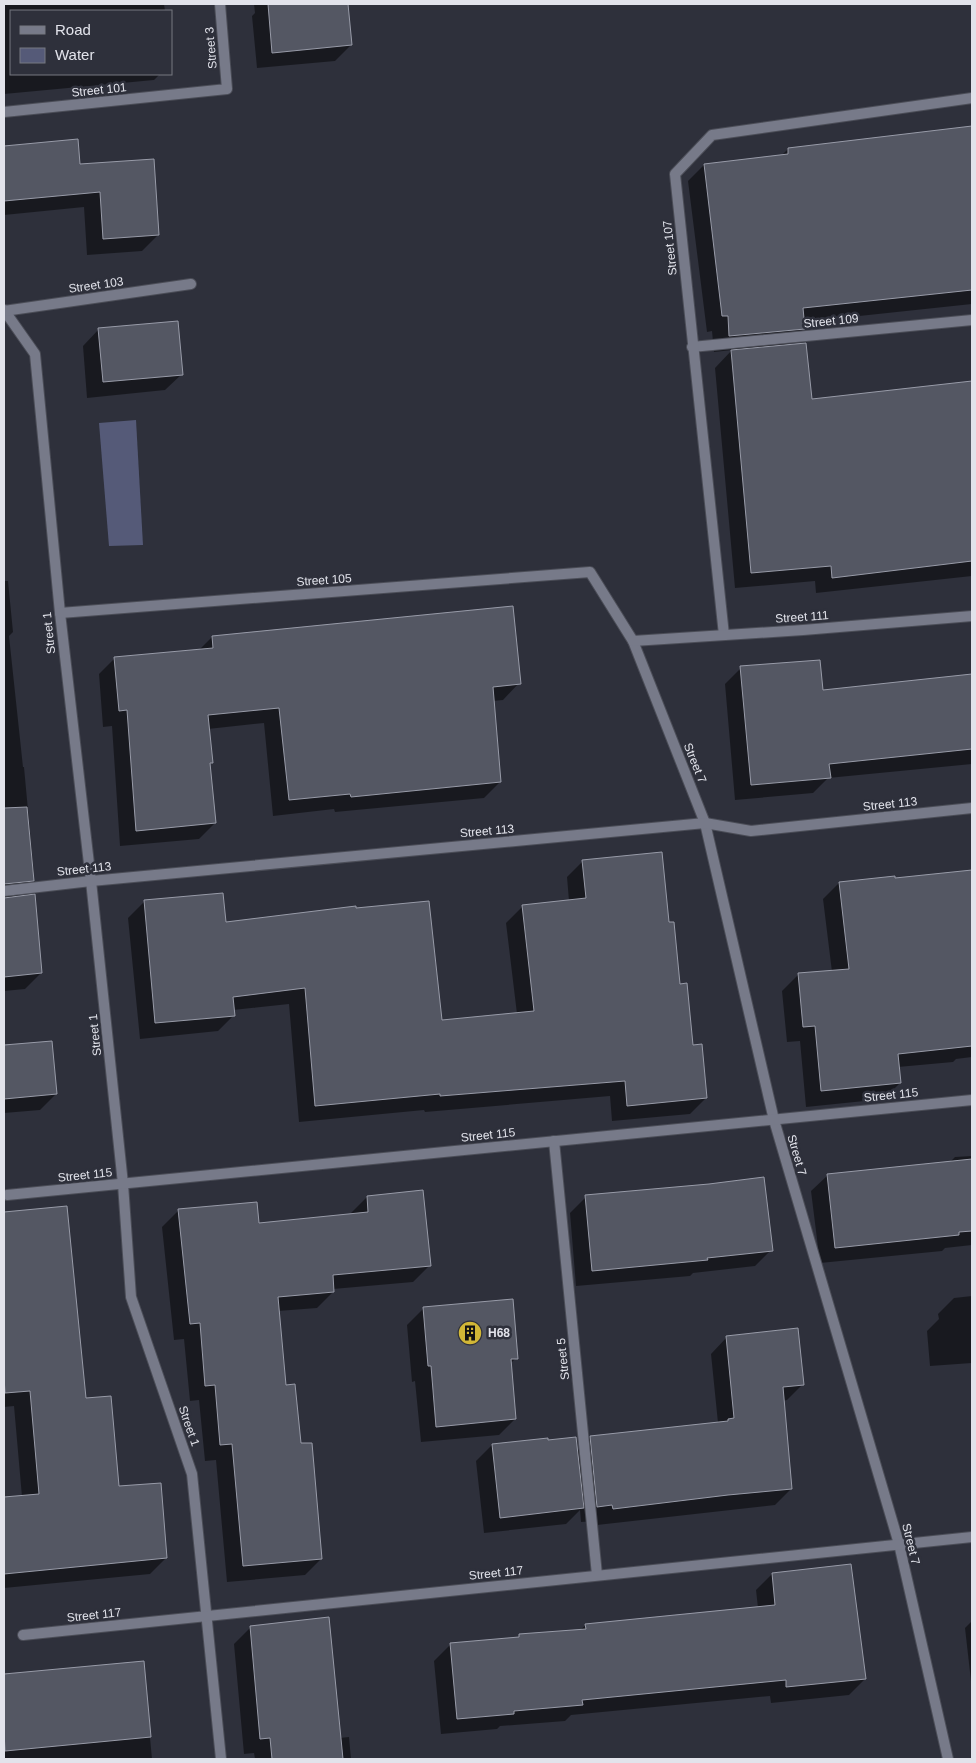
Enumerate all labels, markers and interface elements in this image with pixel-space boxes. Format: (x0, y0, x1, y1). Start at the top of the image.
legend (10, 10, 172, 75)
text: Road (55, 21, 91, 38)
street label: Street 3 (202, 26, 220, 70)
text: Water (55, 46, 94, 63)
street label: Street 101 (71, 80, 128, 100)
street label: Street 107 (660, 219, 680, 276)
street label: Street 103 (68, 274, 125, 296)
street label: Street 109 (803, 311, 860, 331)
street label: Street 105 (296, 571, 352, 589)
street label: Street 111 (775, 608, 830, 626)
street label: Street 1 (40, 611, 58, 655)
street label: Street 7 (681, 741, 709, 785)
street label: Street 113 (862, 794, 918, 814)
street label: Street 113 (459, 822, 515, 840)
street label: Street 113 (56, 859, 112, 879)
street label: Street 1 (86, 1013, 104, 1057)
street label: Street 115 (863, 1085, 919, 1105)
street label: Street 115 (460, 1125, 516, 1145)
street label: Street 7 (784, 1133, 810, 1177)
street label: Street 115 (57, 1165, 113, 1185)
building icon: H68 (457, 1320, 483, 1346)
place label: H68 (488, 1326, 510, 1340)
street label: Street 5 (554, 1337, 572, 1381)
street label: Street 1 (176, 1404, 203, 1448)
street label: Street 7 (899, 1522, 923, 1566)
street label: Street 117 (468, 1563, 524, 1583)
street label: Street 117 (66, 1605, 122, 1625)

